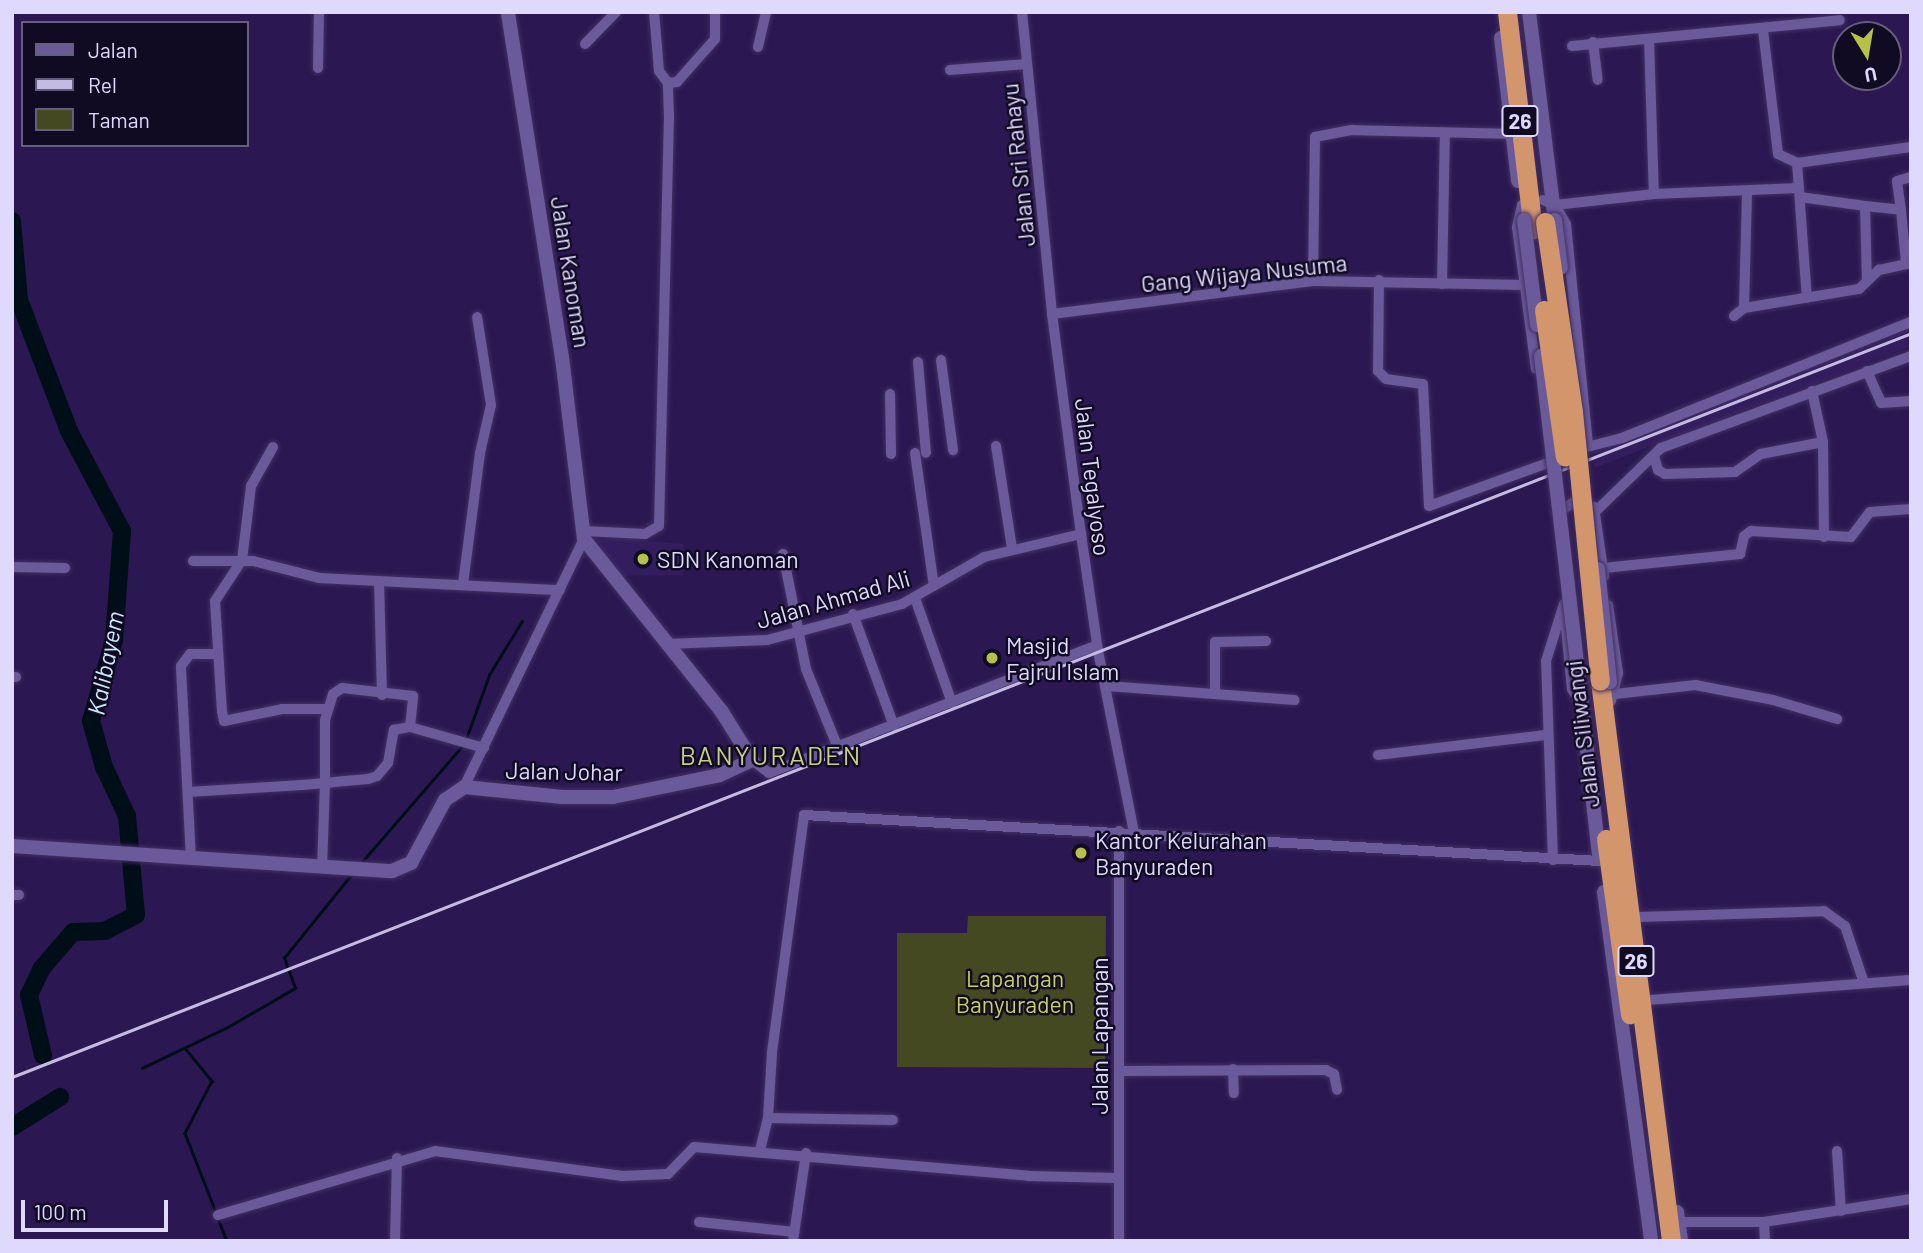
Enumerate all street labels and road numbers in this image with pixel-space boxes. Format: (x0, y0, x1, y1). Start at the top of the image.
street label: Jalan Sri Rahayu (996, 82, 1040, 248)
road number: 26 (1501, 104, 1539, 138)
street label: Jalan Kanoman (545, 194, 597, 350)
street label: Gang Wijaya Nusuma (1140, 248, 1348, 298)
street label: Jalan Tegalyoso (1070, 397, 1116, 557)
street label: Jalan Ahmad Ali (753, 564, 913, 634)
street label: Jalan Siliwangi (1559, 659, 1605, 809)
street label: Jalan Johar (505, 756, 623, 786)
road number: 26 (1617, 944, 1655, 978)
street label: Jalan Lapangan (1085, 957, 1113, 1115)

